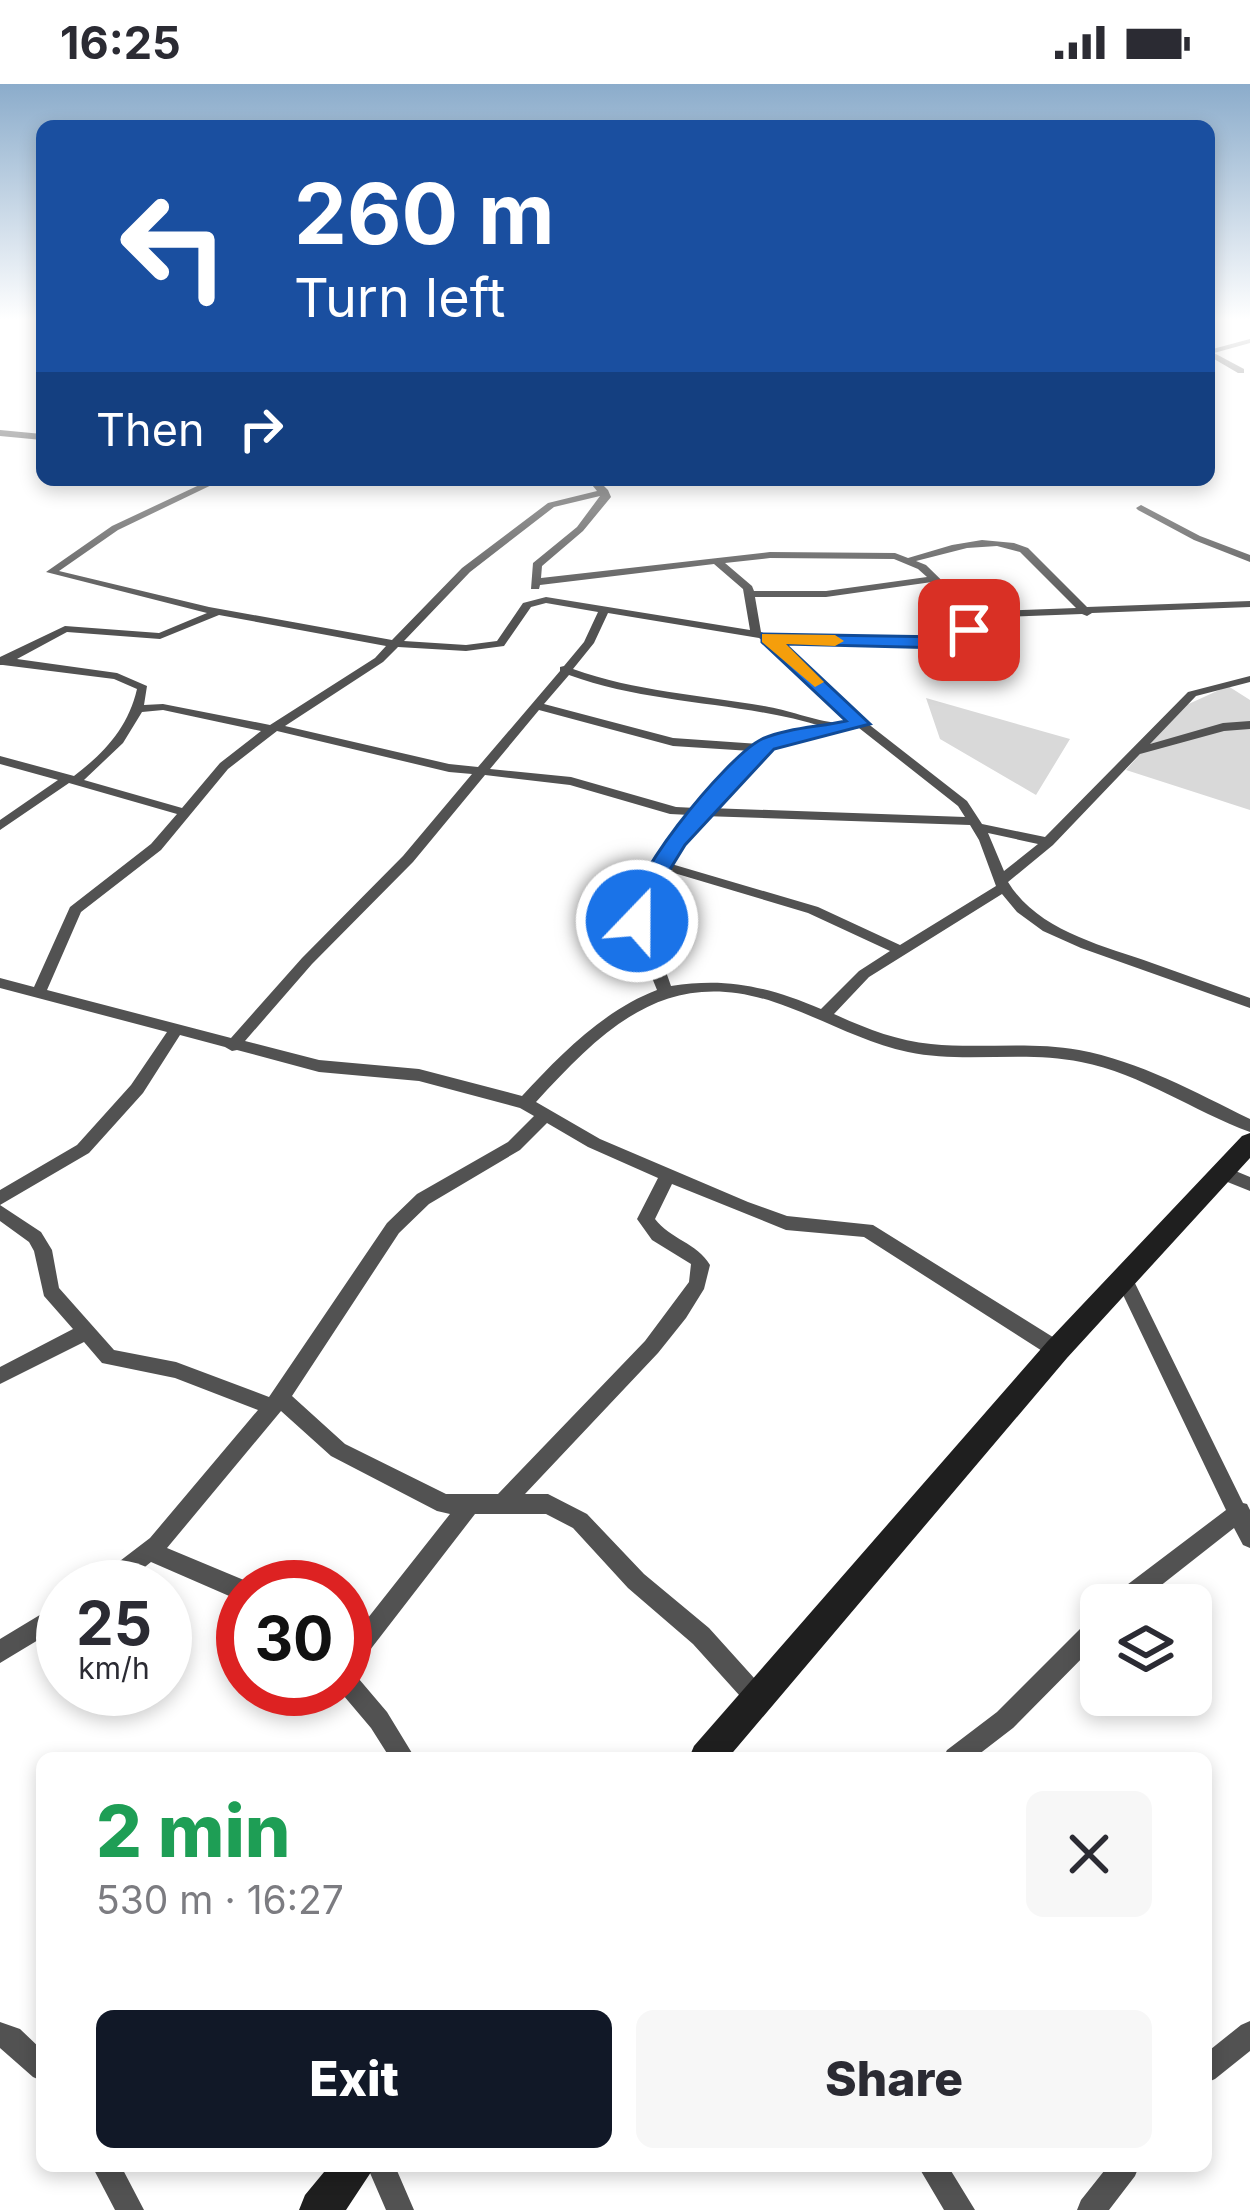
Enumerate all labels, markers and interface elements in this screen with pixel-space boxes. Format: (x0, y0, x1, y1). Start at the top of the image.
text: 16:25 (60, 15, 181, 70)
text: 260 m (294, 163, 555, 264)
icon: left (96, 168, 252, 324)
text: Turn left (294, 265, 505, 330)
icon: right (228, 396, 294, 462)
text: Then (96, 402, 204, 457)
pin (918, 579, 1020, 681)
icon: arrive (936, 597, 1002, 663)
position arrow (574, 858, 700, 984)
speed limit sign: 30 (216, 1560, 372, 1716)
map controls (1080, 1584, 1212, 1716)
button: layers (1080, 1584, 1212, 1716)
text: 25 (76, 1587, 152, 1659)
text: km/h (78, 1650, 150, 1686)
text: 2 min (96, 1787, 291, 1874)
button: close (1026, 1791, 1152, 1917)
text: 530 m · 16:27 (96, 1876, 344, 1923)
button: Exit (96, 2010, 612, 2148)
button: Share (636, 2010, 1152, 2148)

